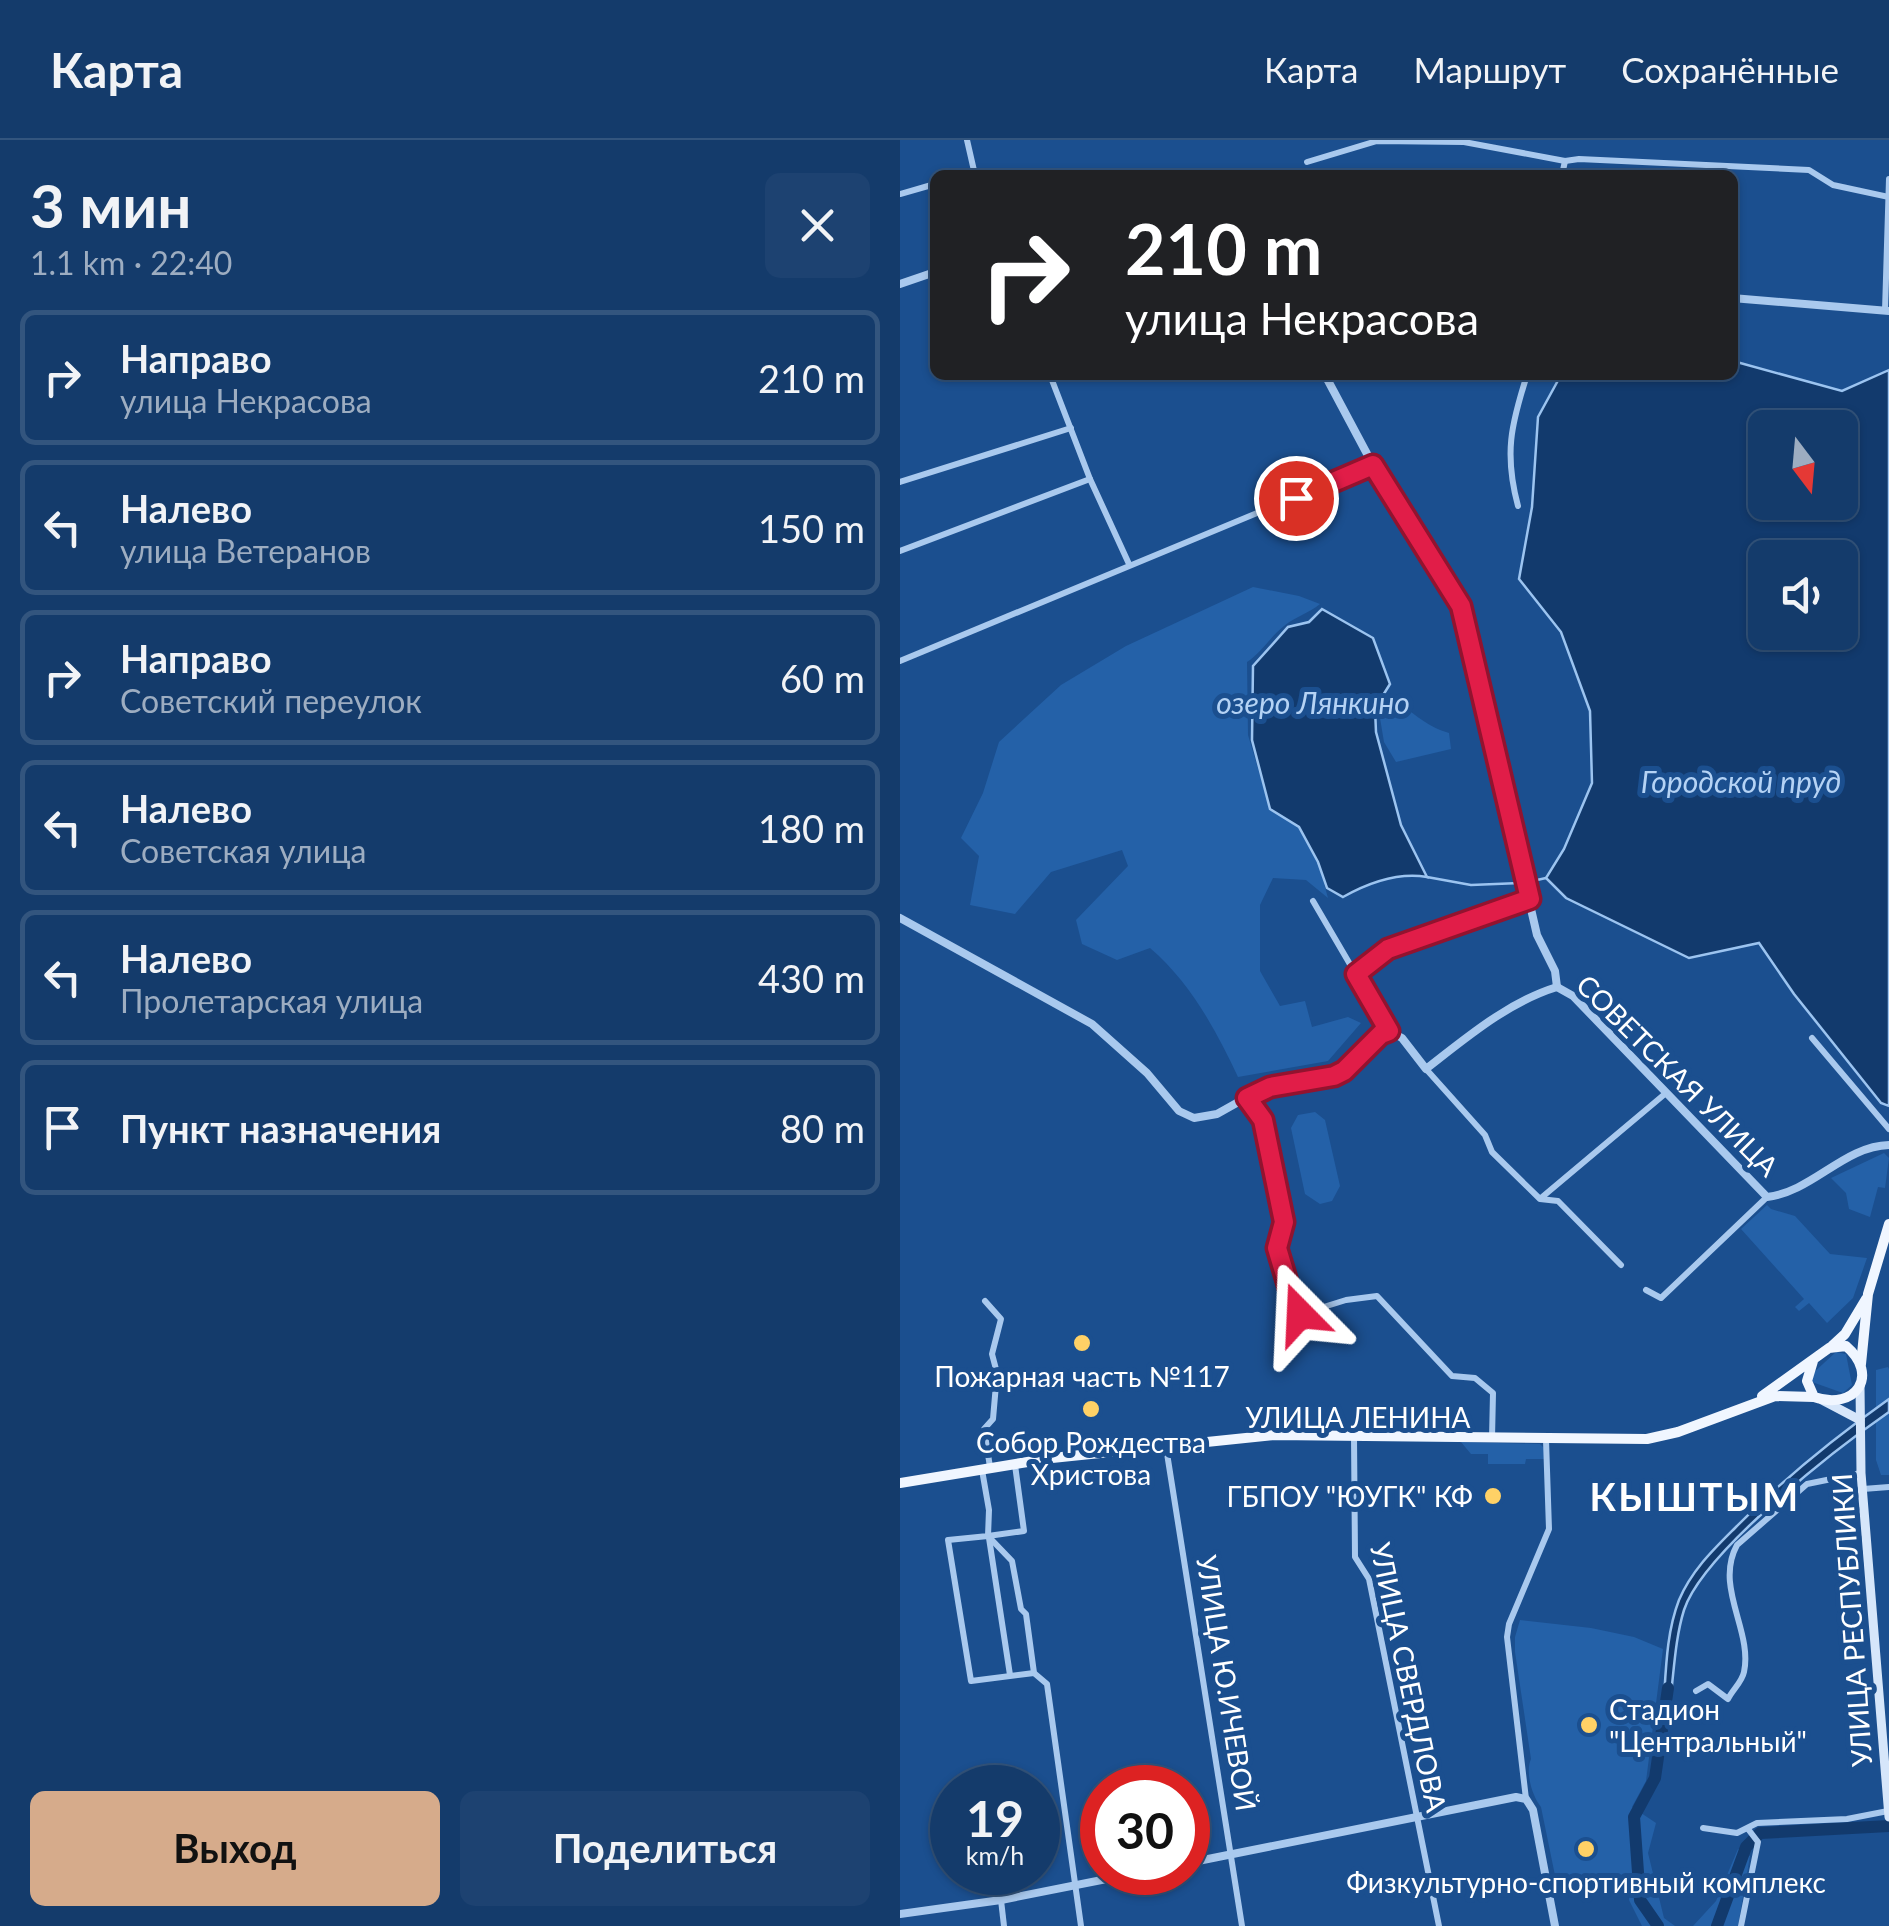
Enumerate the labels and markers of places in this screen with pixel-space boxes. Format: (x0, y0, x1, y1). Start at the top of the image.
pin (1254, 456, 1339, 541)
marker: Пожарная часть №117 (1071, 1332, 1093, 1354)
place label: Пожарная часть №117 (934, 1359, 1230, 1393)
marker: Собор Рождества Христова (1080, 1398, 1102, 1420)
place label: Собор Рождества Христова (976, 1425, 1206, 1491)
place label: ГБПОУ "ЮУГК" КФ (1227, 1479, 1473, 1513)
marker: ГБПОУ "ЮУГК" КФ (1482, 1485, 1504, 1507)
place label: Стадион "Центральный" (1609, 1692, 1807, 1758)
marker: Стадион "Центральный" (1578, 1714, 1600, 1736)
marker: Физкультурно-спортивный комплекс (1575, 1838, 1597, 1860)
place label: Физкультурно-спортивный комплекс (1346, 1865, 1826, 1899)

